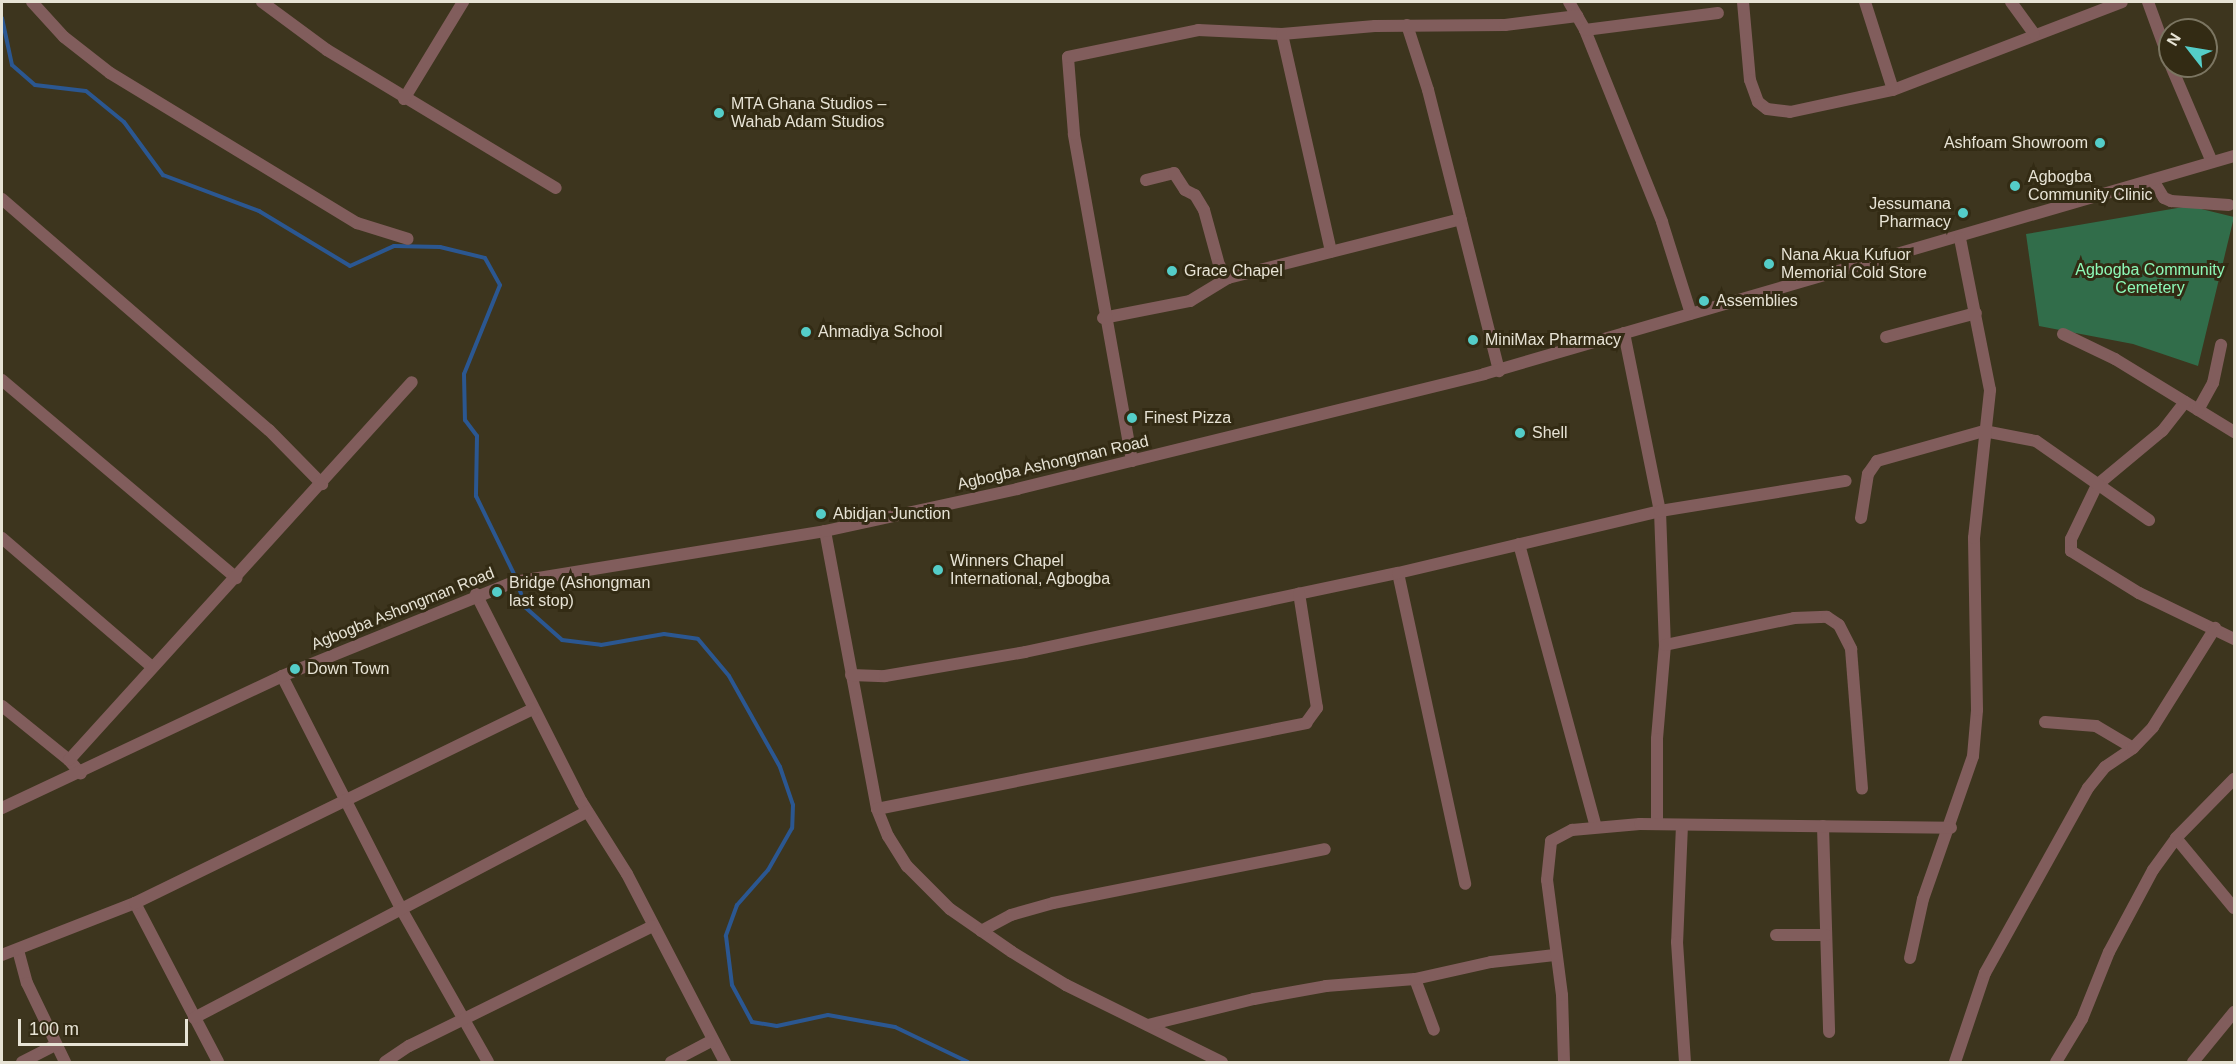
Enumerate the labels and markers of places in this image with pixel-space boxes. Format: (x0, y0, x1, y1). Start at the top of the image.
place label: MTA Ghana Studios – Wahab Adam Studios (731, 94, 887, 132)
marker: MTA Ghana Studios – Wahab Adam Studios (712, 106, 726, 120)
place label: Ashfoam Showroom (1944, 133, 2088, 153)
marker: Ashfoam Showroom (2093, 136, 2107, 150)
place label: Agbogba Community Clinic (2028, 167, 2152, 205)
marker: Agbogba Community Clinic (2006, 177, 2024, 195)
place label: Jessumana Pharmacy (1869, 194, 1951, 232)
marker: Jessumana Pharmacy (1956, 206, 1970, 220)
place label: Nana Akua Kufuor Memorial Cold Store (1781, 245, 1927, 283)
marker: Nana Akua Kufuor Memorial Cold Store (1762, 257, 1776, 271)
place label: Grace Chapel (1184, 261, 1283, 281)
marker: Grace Chapel (1165, 264, 1179, 278)
place label: Assemblies (1716, 291, 1798, 311)
marker: Assemblies (1697, 294, 1711, 308)
place label: Ahmadiya School (818, 322, 943, 342)
marker: Ahmadiya School (799, 325, 813, 339)
place label: MiniMax Pharmacy (1485, 330, 1621, 350)
marker: MiniMax Pharmacy (1466, 333, 1480, 347)
place label: Finest Pizza (1144, 408, 1231, 428)
marker: Finest Pizza (1125, 411, 1139, 425)
place label: Shell (1532, 423, 1568, 443)
marker: Shell (1513, 426, 1527, 440)
place label: Abidjan Junction (833, 504, 950, 524)
marker: Abidjan Junction (814, 507, 828, 521)
place label: Winners Chapel International, Agbogba (950, 551, 1111, 589)
marker: Winners Chapel International, Agbogba (931, 563, 945, 577)
place label: Bridge (Ashongman last stop) (509, 573, 650, 611)
marker: Bridge (Ashongman last stop) (490, 585, 504, 599)
place label: Down Town (307, 659, 390, 679)
marker: Down Town (288, 662, 302, 676)

